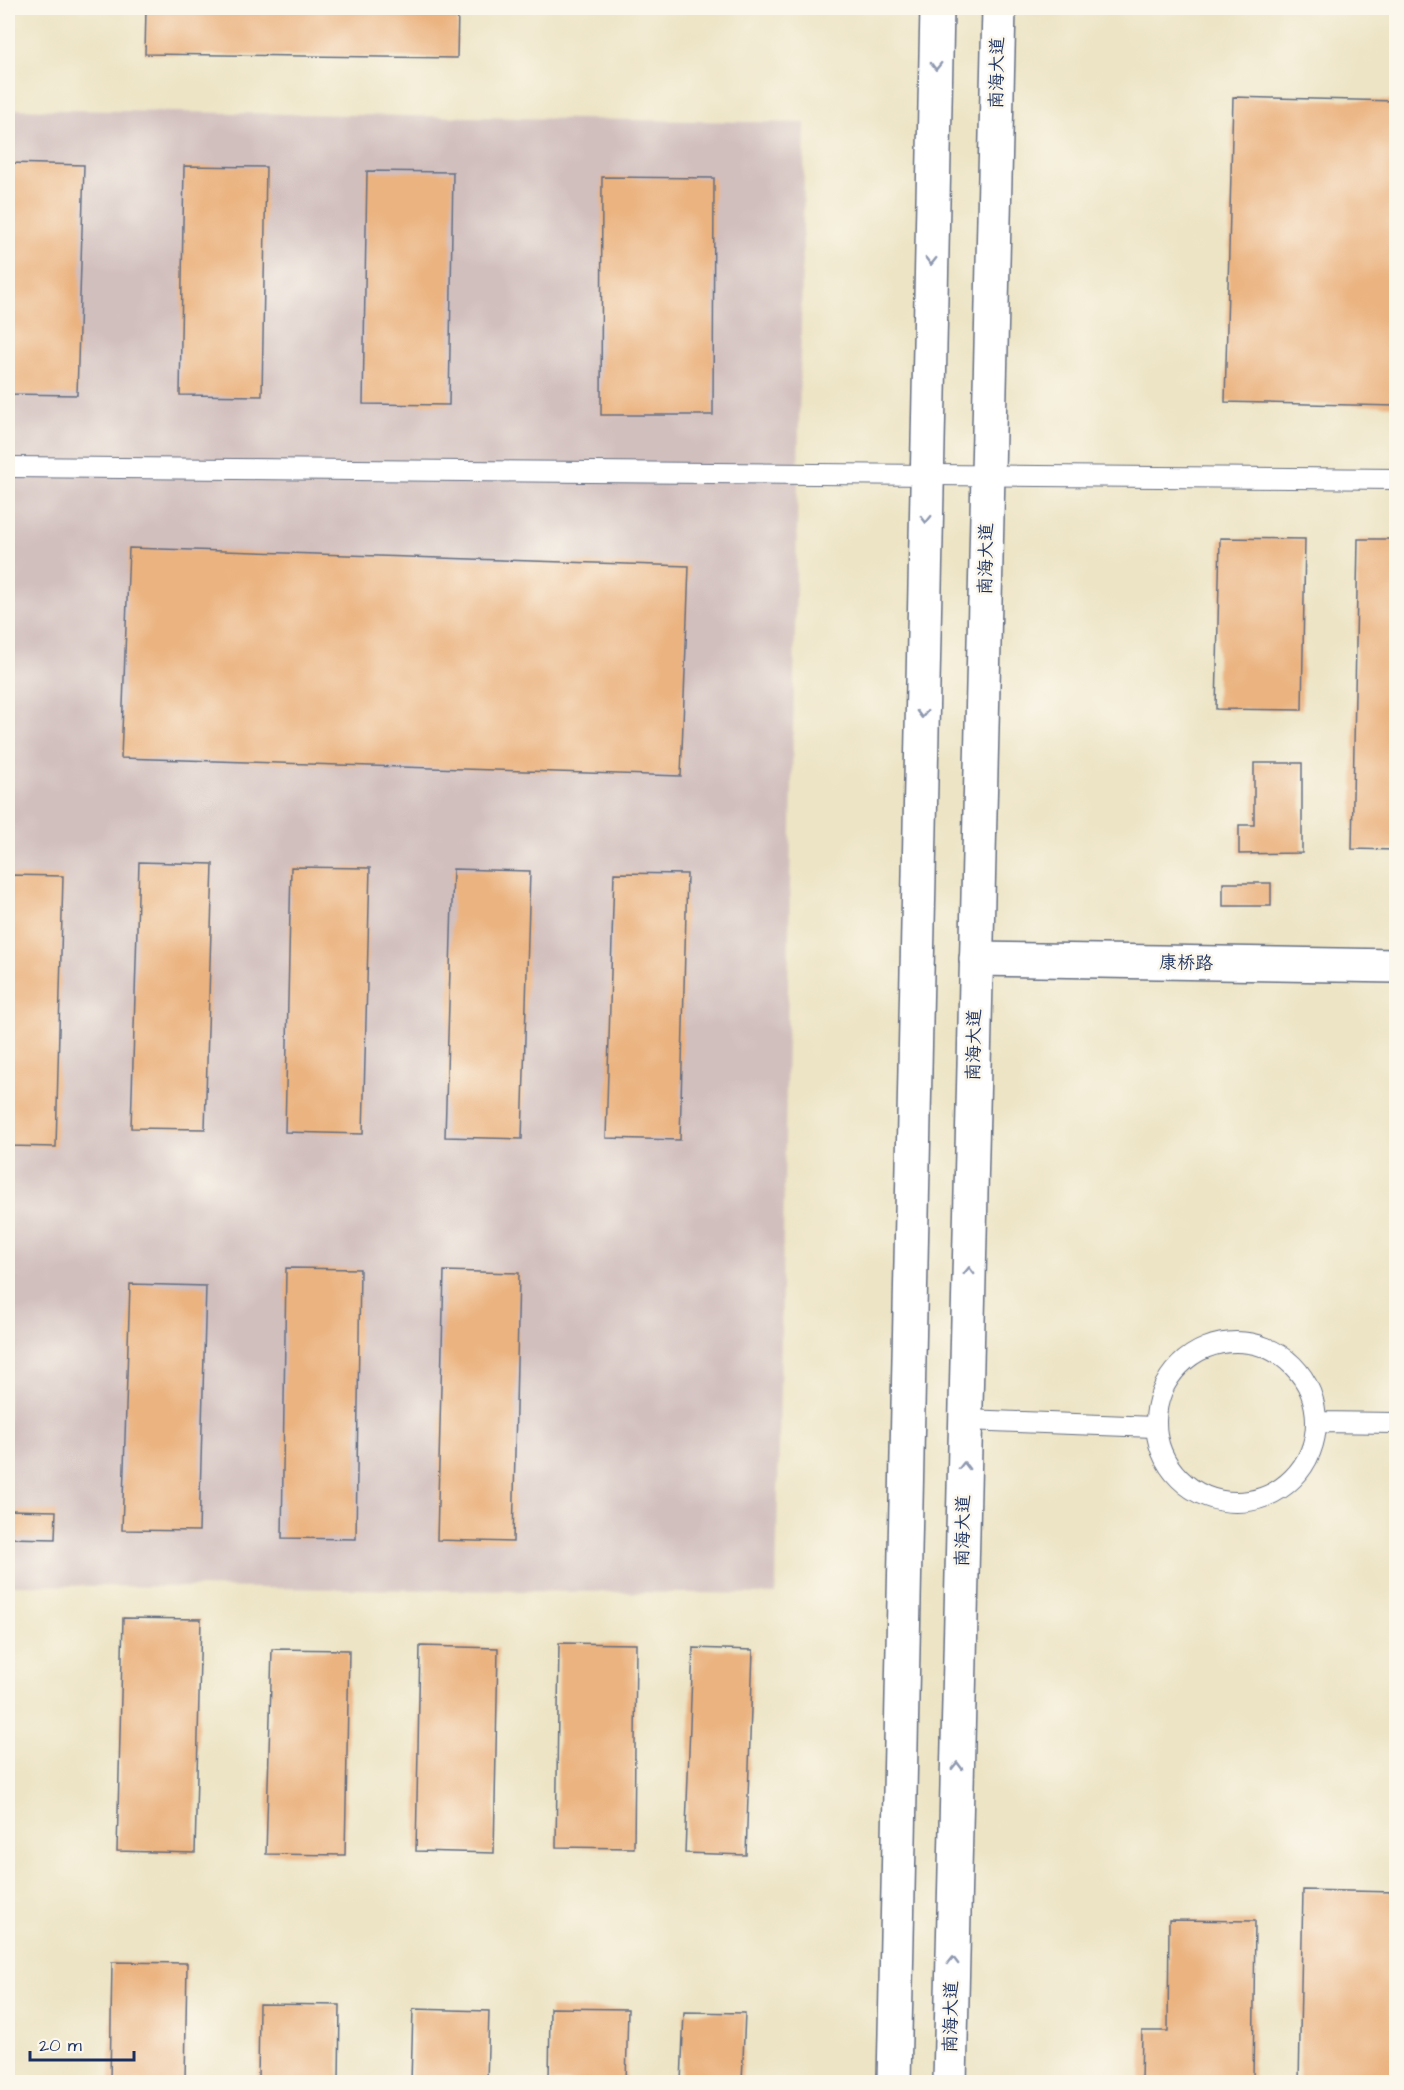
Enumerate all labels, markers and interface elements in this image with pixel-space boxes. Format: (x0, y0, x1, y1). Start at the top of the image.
street label: 南海大道 (984, 37, 1010, 109)
one-way arrow (929, 61, 942, 70)
one-way arrow (925, 256, 938, 265)
one-way arrow (920, 514, 932, 523)
street label: 南海大道 (973, 523, 999, 595)
one-way arrow (916, 709, 928, 718)
street label: 康桥路 (1159, 950, 1213, 976)
street label: 南海大道 (961, 1009, 987, 1081)
one-way arrow (962, 1267, 975, 1276)
one-way arrow (958, 1462, 970, 1471)
street label: 南海大道 (950, 1495, 976, 1567)
one-way arrow (951, 1762, 963, 1771)
one-way arrow (946, 1957, 959, 1966)
street label: 南海大道 (938, 1981, 964, 2053)
scale bar (30, 2024, 134, 2062)
text: 20 m (39, 2033, 82, 2058)

